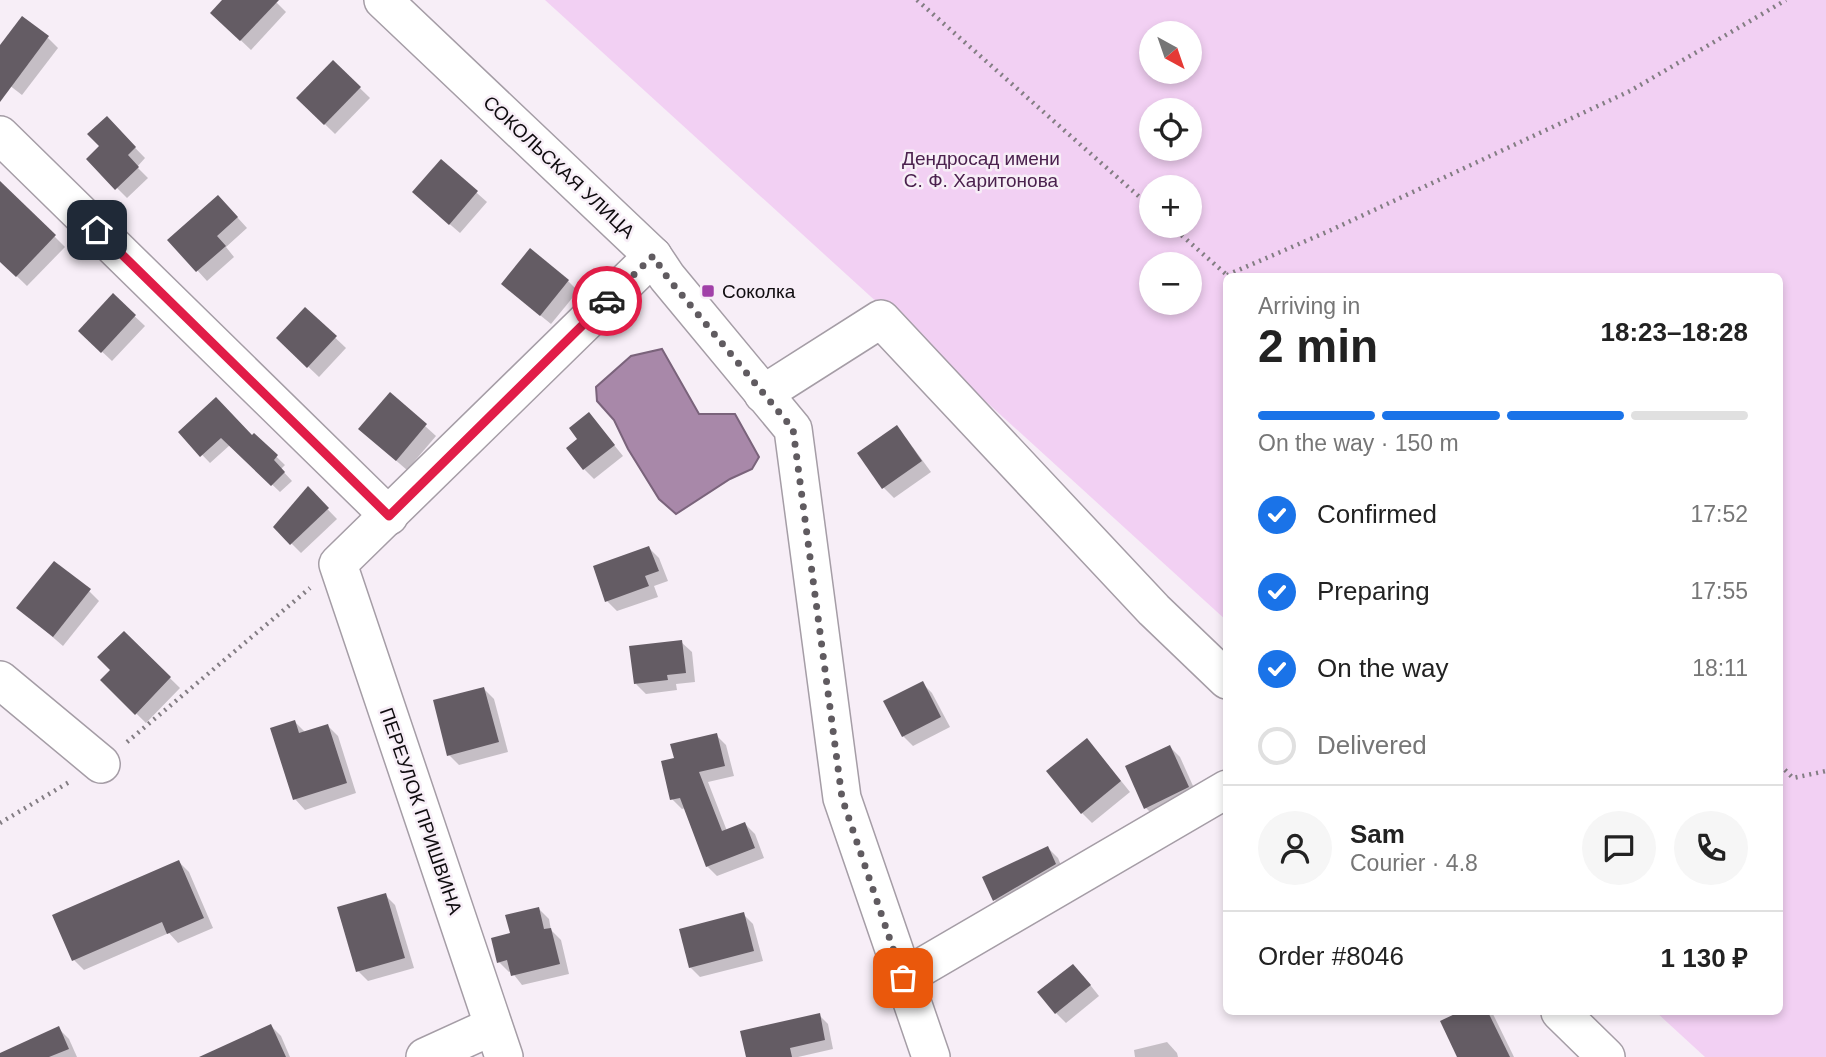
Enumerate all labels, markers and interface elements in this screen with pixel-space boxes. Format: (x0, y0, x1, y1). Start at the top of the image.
north arrow (1139, 21, 1202, 84)
map controls (1139, 21, 1202, 315)
street label: СОКОЛЬСКАЯ УЛИЦА (479, 92, 639, 243)
button: locate (1139, 98, 1202, 161)
park label: Дендросад имени С. Ф. Харитонова (902, 148, 1060, 191)
button: + (1139, 175, 1202, 238)
pin (67, 200, 127, 260)
icon: home (78, 211, 116, 249)
button: − (1139, 252, 1202, 315)
courier (572, 266, 642, 336)
place label: Соколка (722, 281, 796, 302)
icon: car (588, 282, 626, 320)
marker: Соколка (700, 283, 716, 299)
text: Arriving in (1258, 293, 1360, 319)
text: 18:23–18:28 (1601, 317, 1748, 347)
text: 2 min (1258, 320, 1378, 372)
text: On the way · 150 m (1258, 430, 1459, 456)
icon: check (1258, 496, 1296, 534)
text: Confirmed (1317, 499, 1437, 529)
text: 17:52 (1690, 501, 1748, 527)
icon: check (1258, 573, 1296, 611)
text: Preparing (1317, 576, 1430, 606)
text: 17:55 (1690, 578, 1748, 604)
icon: check (1258, 650, 1296, 688)
text: On the way (1317, 653, 1449, 683)
text: 18:11 (1692, 655, 1748, 681)
street label: ПЕРЕУЛОК ПРИШВИНА (376, 705, 466, 917)
text: Delivered (1317, 730, 1427, 760)
button: person (1258, 811, 1332, 885)
button: chat (1582, 811, 1656, 885)
button: phone (1674, 811, 1748, 885)
text: Sam (1350, 819, 1405, 849)
text: Courier · 4.8 (1350, 850, 1478, 876)
text: Order #8046 (1258, 941, 1404, 971)
text: 1 130 ₽ (1661, 943, 1748, 973)
pin (873, 948, 933, 1008)
icon: bag (884, 959, 922, 997)

